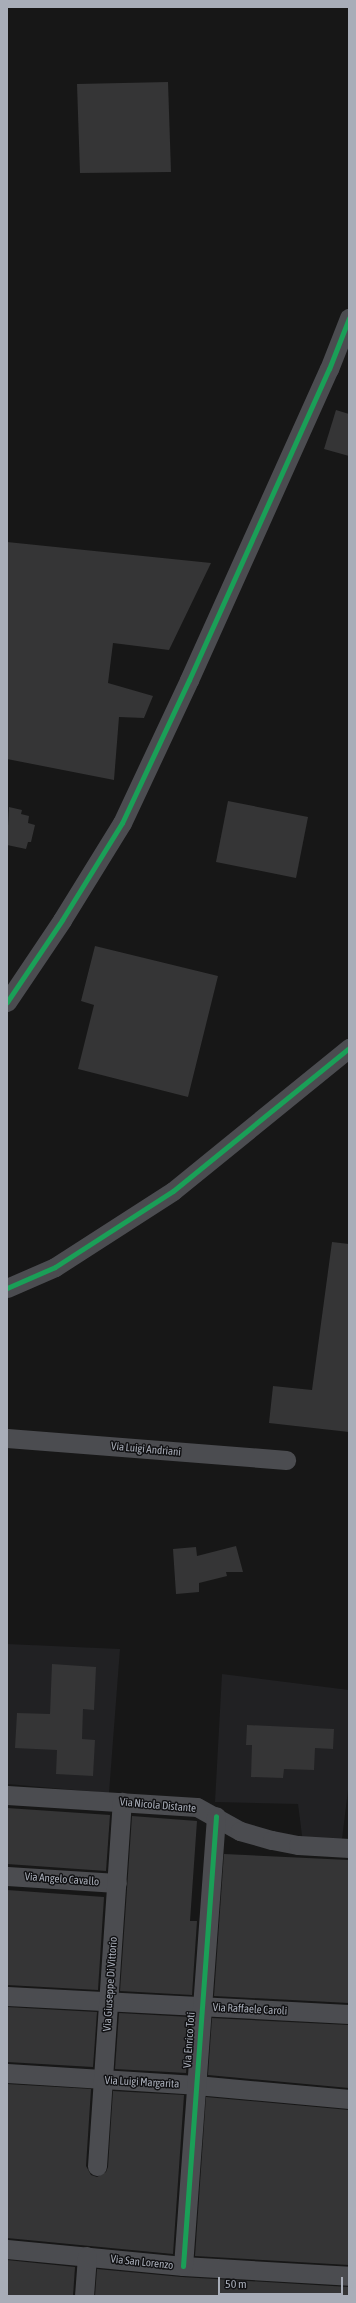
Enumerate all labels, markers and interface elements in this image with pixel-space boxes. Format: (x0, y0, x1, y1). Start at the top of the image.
street label: Via Luigi Andriani (111, 1439, 181, 1459)
street label: Via Nicola Distante (119, 1795, 197, 1815)
street label: Via Angelo Cavallo (24, 1870, 100, 1888)
street label: Via Giuseppe Di Vittorio (100, 1936, 120, 2032)
street label: Via Raffaele Caroli (212, 2000, 288, 2018)
street label: Via Enrico Toti (180, 2012, 198, 2068)
street label: Via Luigi Margarita (104, 2073, 180, 2091)
street label: Via San Lorenzo (110, 2252, 174, 2272)
scale bar (220, 2269, 345, 2295)
text: 50 m (225, 2277, 247, 2291)

